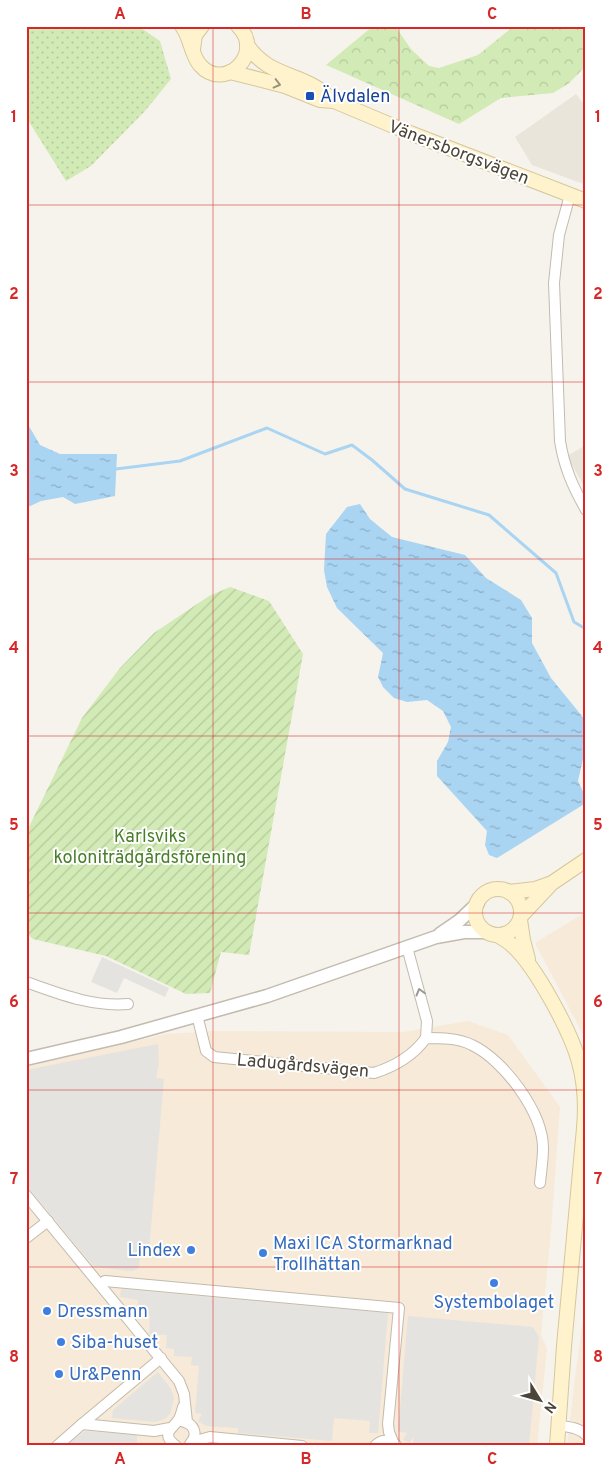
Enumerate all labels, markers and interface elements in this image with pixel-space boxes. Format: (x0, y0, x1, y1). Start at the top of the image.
text: A (114, 5, 126, 25)
text: B (300, 5, 312, 25)
text: C (487, 5, 497, 25)
one-way arrow (273, 78, 282, 89)
place label: Älvdalen (320, 84, 390, 109)
marker: Älvdalen (304, 90, 316, 102)
text: 1 (11, 108, 17, 128)
text: 1 (595, 108, 601, 128)
street label: Vänersborgsvägen (385, 116, 532, 191)
text: 2 (9, 285, 19, 305)
text: 2 (593, 285, 603, 305)
text: 3 (9, 462, 19, 482)
text: 3 (593, 462, 603, 482)
text: 4 (9, 639, 19, 659)
text: 4 (593, 639, 603, 659)
text: 5 (9, 816, 19, 836)
text: 5 (593, 816, 603, 836)
park label: Karlsviks koloniträdgårdsförening (54, 826, 246, 870)
one-way arrow (415, 989, 425, 997)
text: 6 (9, 993, 19, 1013)
text: 6 (593, 993, 603, 1013)
street label: Ladugårdsvägen (236, 1049, 370, 1084)
text: 7 (10, 1170, 18, 1190)
text: 7 (594, 1170, 602, 1190)
place label: Maxi ICA Stormarknad Trollhättan (273, 1233, 453, 1277)
place label: Lindex (127, 1240, 181, 1263)
marker: Lindex (185, 1244, 197, 1256)
marker: Maxi ICA Stormarknad Trollhättan (257, 1247, 269, 1259)
marker: Systembolaget (488, 1277, 500, 1289)
place label: Systembolaget (434, 1292, 554, 1315)
place label: Dressmann (57, 1301, 148, 1324)
marker: Dressmann (41, 1305, 53, 1317)
place label: Siba-huset (71, 1332, 158, 1355)
marker: Siba-huset (55, 1336, 67, 1348)
text: 8 (9, 1348, 19, 1368)
text: 8 (593, 1348, 603, 1368)
place label: Ur&Penn (69, 1364, 141, 1387)
marker: Ur&Penn (53, 1368, 65, 1380)
north arrow (514, 1374, 564, 1424)
text: N (539, 1398, 559, 1416)
text: A (114, 1450, 126, 1470)
text: B (300, 1450, 312, 1470)
text: C (487, 1450, 497, 1470)

